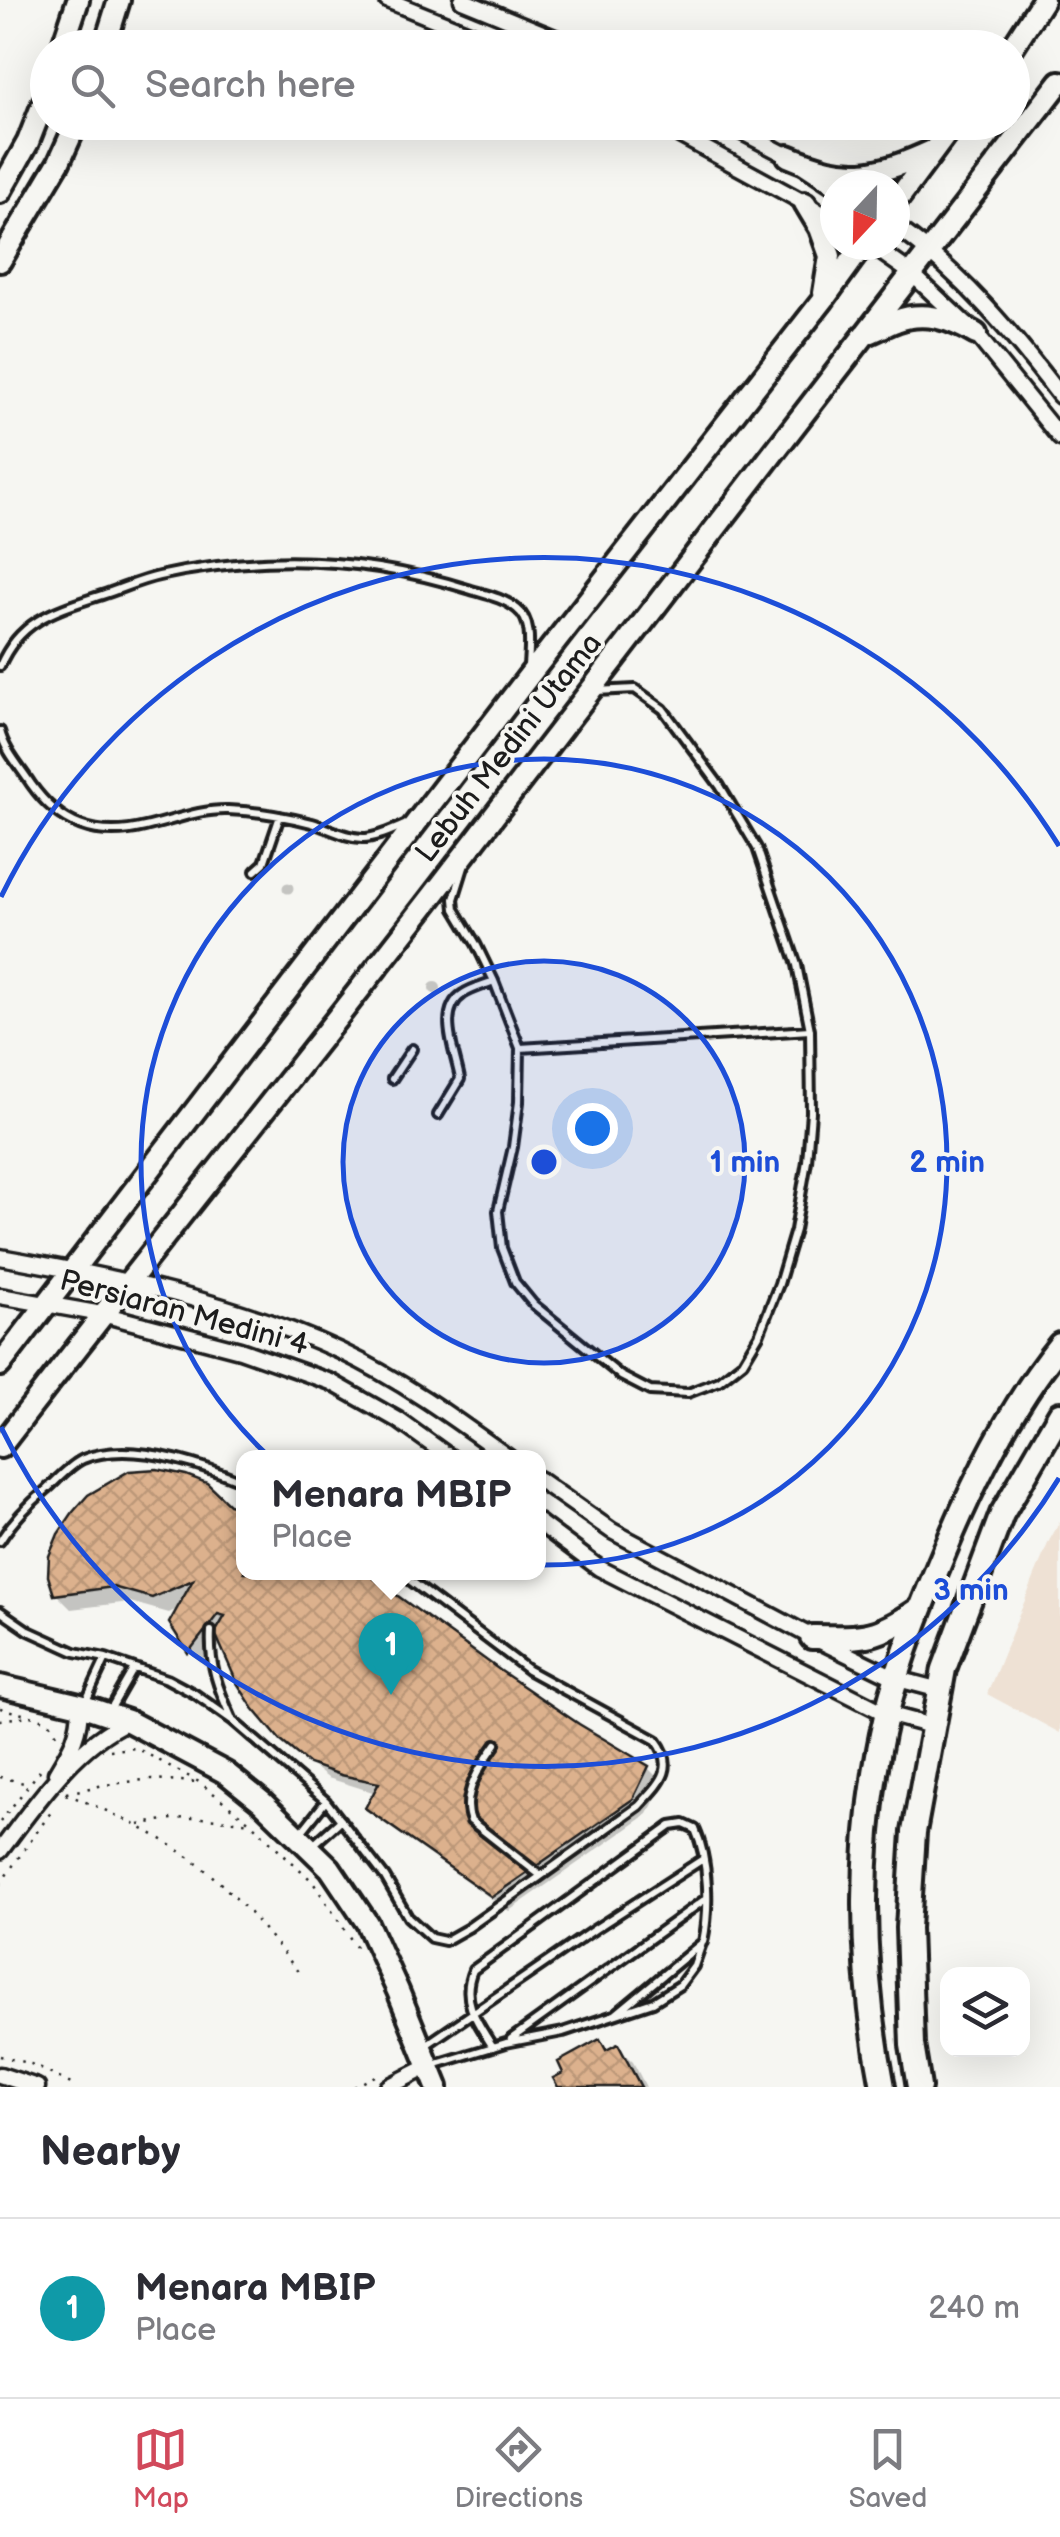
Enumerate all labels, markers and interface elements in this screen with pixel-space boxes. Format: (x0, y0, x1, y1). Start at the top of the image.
search box (30, 30, 1030, 140)
icon: search (65, 58, 120, 113)
text: Search here (145, 63, 356, 108)
north arrow (820, 170, 910, 260)
street label: Lebuh Medini Utama (408, 626, 610, 870)
your location (567, 1103, 618, 1154)
centre of rings (526, 1144, 562, 1180)
text: 1 min (710, 1145, 780, 1181)
text: 2 min (909, 1145, 985, 1181)
street label: Persiaran Medini 4 (56, 1263, 312, 1363)
popup (236, 1450, 546, 1580)
text: Menara MBIP (271, 1473, 511, 1518)
text: Place (271, 1518, 352, 1557)
text: 3 min (933, 1573, 1009, 1609)
pin: 1 (358, 1612, 424, 1695)
map controls (940, 1967, 1030, 2057)
button: layers (940, 1967, 1030, 2057)
text: Nearby (40, 2127, 180, 2178)
text: Menara MBIP (135, 2266, 375, 2311)
text: 1 (66, 2289, 79, 2328)
text: 240 m (928, 2289, 1020, 2328)
text: Place (135, 2311, 216, 2350)
tab: Map (133, 2422, 189, 2515)
tab: Directions (454, 2422, 583, 2515)
tab: Saved (849, 2422, 927, 2515)

